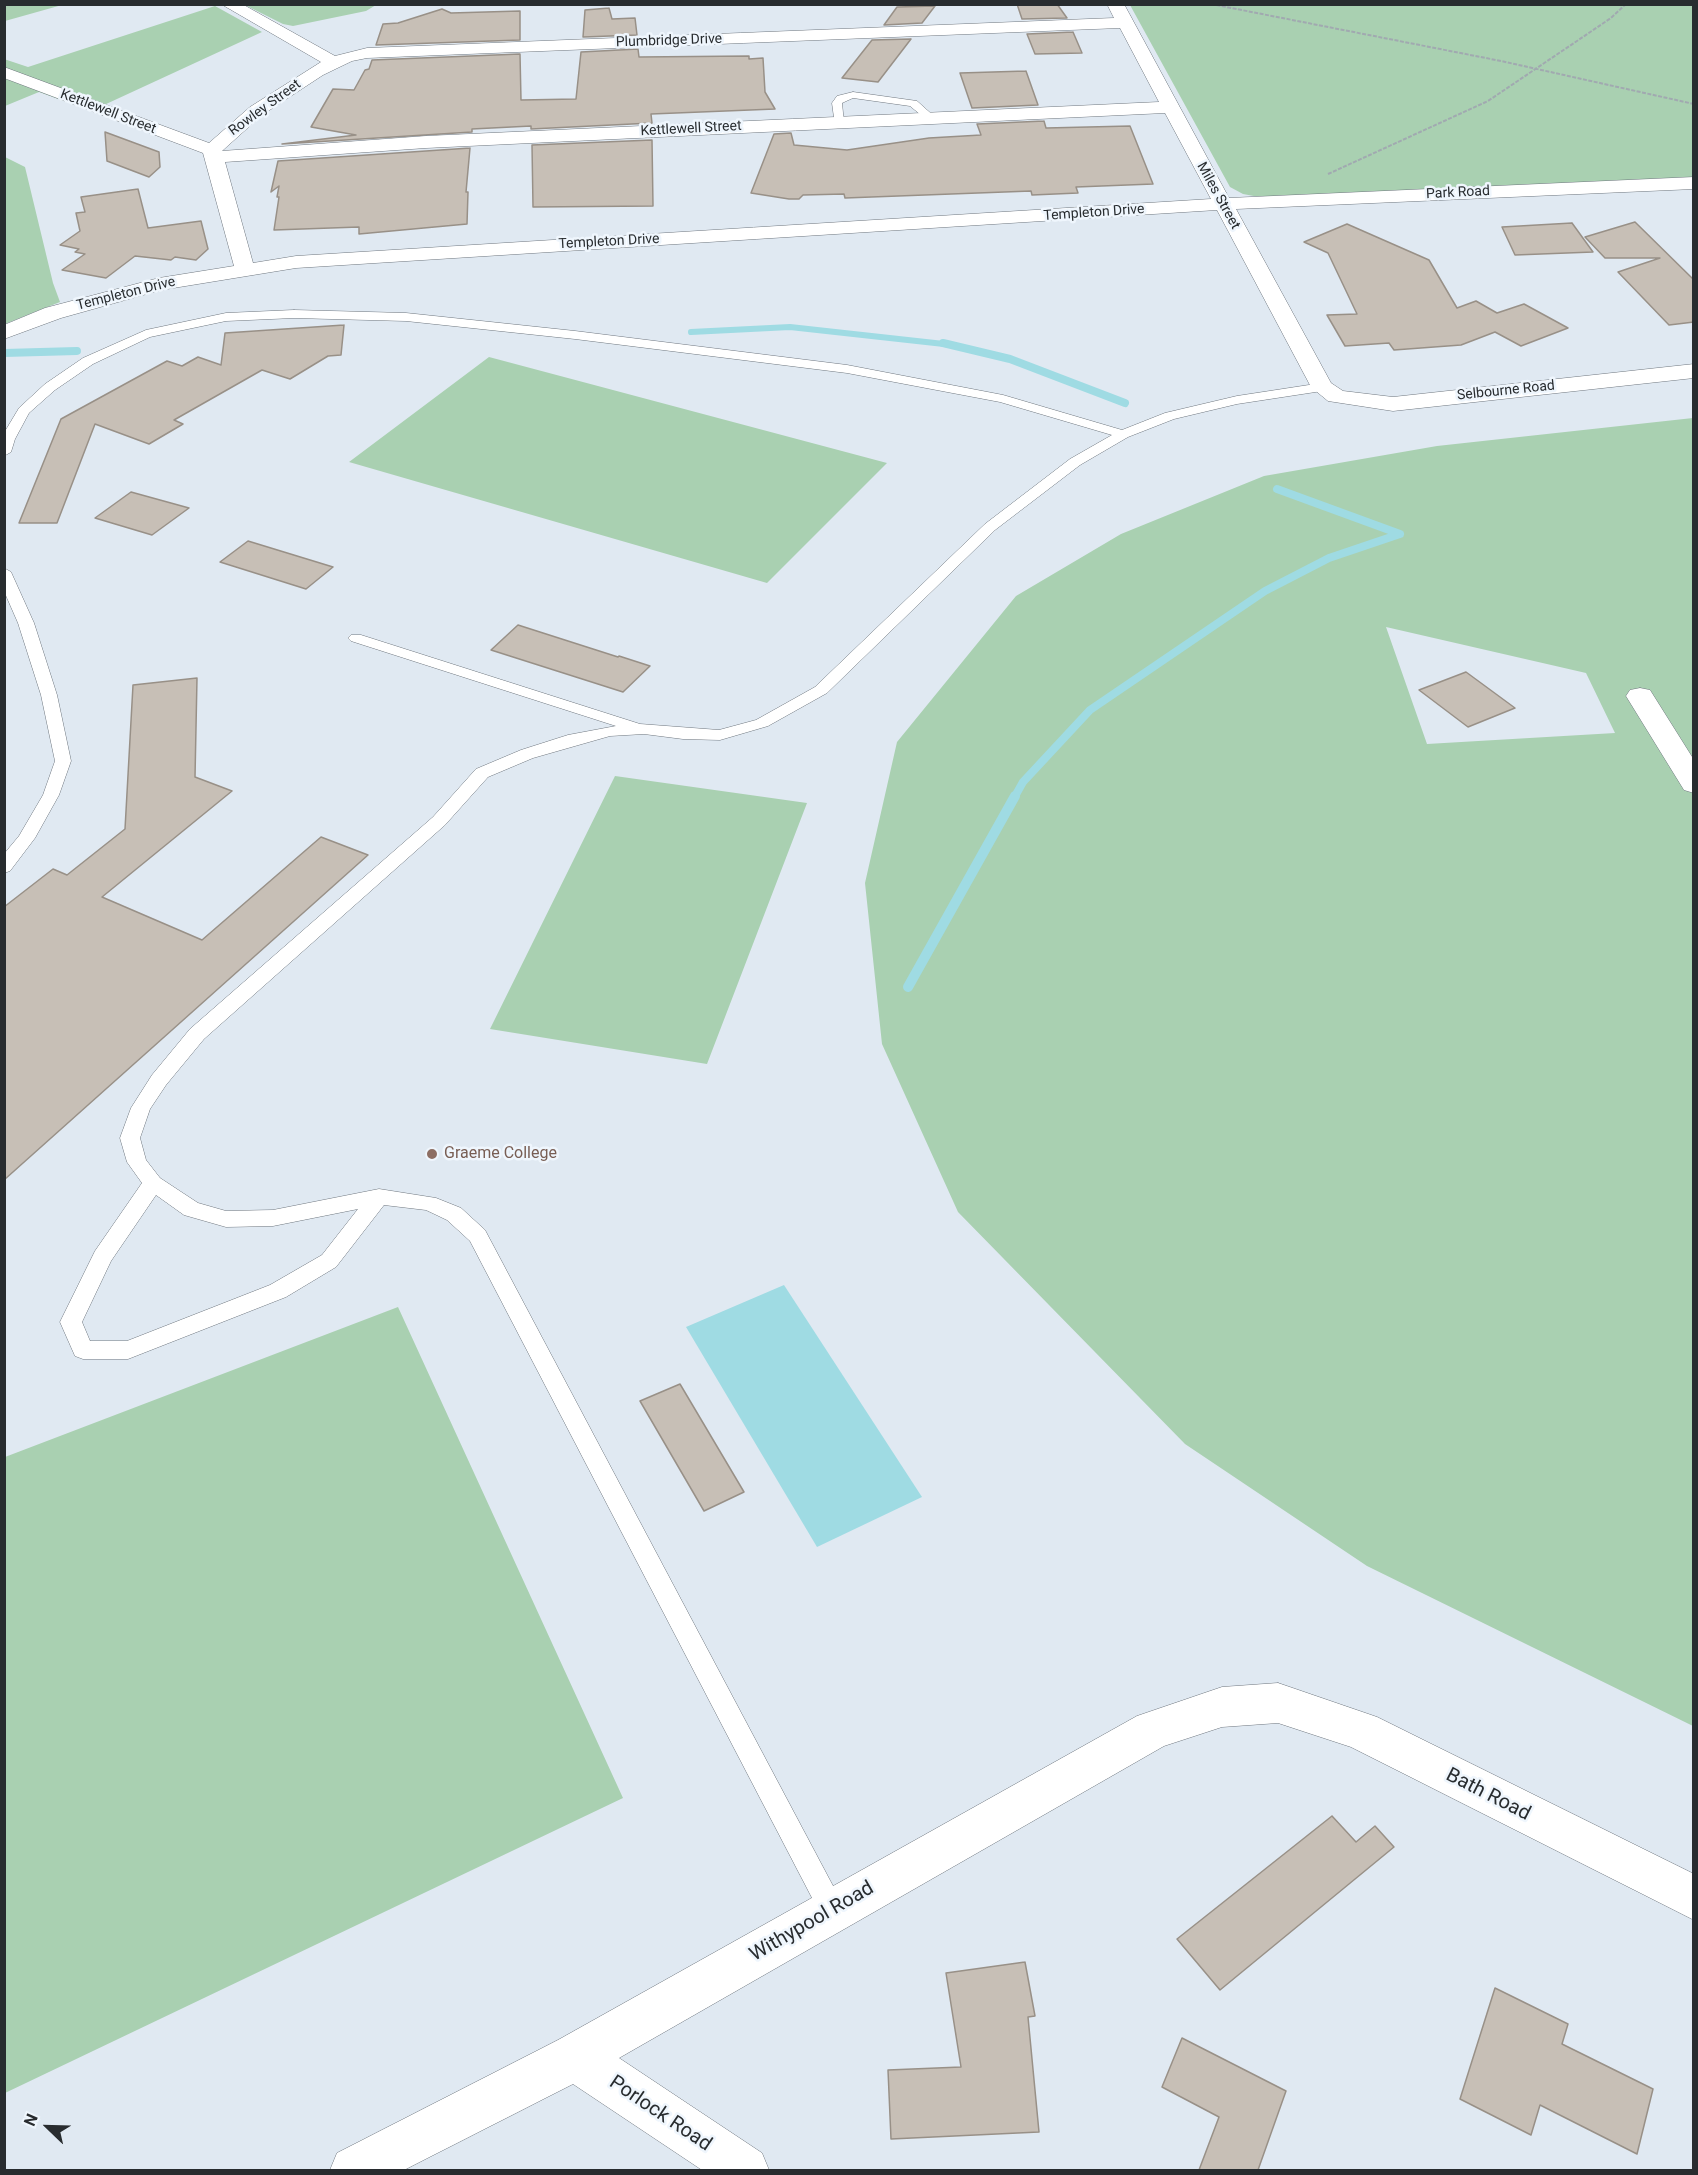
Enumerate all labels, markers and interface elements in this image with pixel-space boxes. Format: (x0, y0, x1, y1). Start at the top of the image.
street label: Plumbridge Drive (616, 31, 722, 51)
street label: Rowley Street (226, 76, 304, 140)
street label: Kettlewell Street (58, 86, 158, 138)
street label: Kettlewell Street (640, 118, 742, 140)
street label: Miles Street (1193, 160, 1243, 232)
street label: Park Road (1426, 183, 1490, 203)
street label: Templeton Drive (1043, 201, 1145, 225)
street label: Templeton Drive (558, 231, 660, 253)
street label: Templeton Drive (75, 274, 177, 314)
street label: Selbourne Road (1456, 378, 1556, 404)
place label: Graeme College (444, 1144, 557, 1164)
marker: Graeme College (425, 1147, 439, 1161)
street label: Bath Road (1442, 1763, 1534, 1827)
street label: Withypool Road (746, 1877, 878, 1967)
street label: Porlock Road (604, 2071, 716, 2157)
north arrow (18, 2097, 78, 2157)
text: N (20, 2111, 42, 2129)

